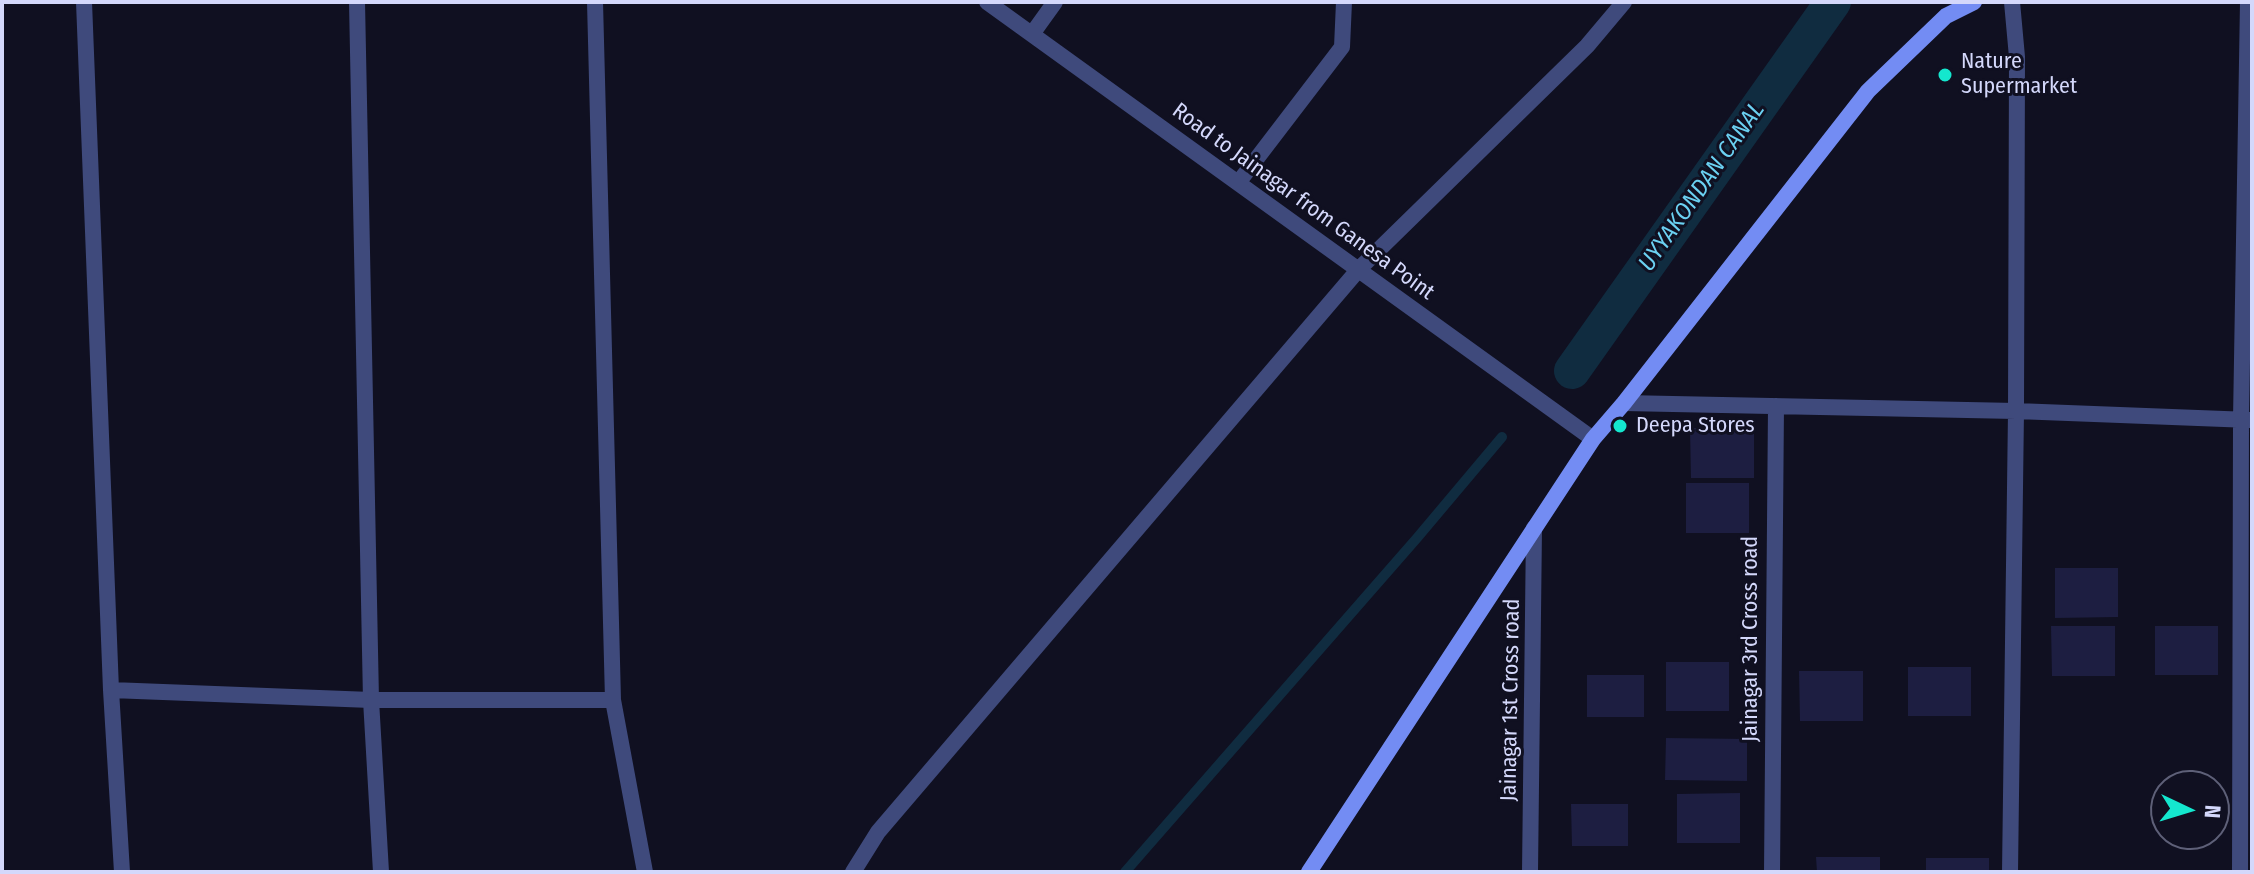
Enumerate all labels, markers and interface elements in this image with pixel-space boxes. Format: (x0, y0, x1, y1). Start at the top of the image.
place label: Nature Supermarket (1961, 49, 2077, 100)
marker: Nature Supermarket (1936, 66, 1954, 84)
water label: UYYAKONDAN CANAL (1633, 97, 1771, 277)
street label: Road to Jainagar from Ganesa Point (1167, 98, 1439, 306)
place label: Deepa Stores (1636, 413, 1755, 439)
marker: Deepa Stores (1611, 417, 1629, 435)
street label: Jainagar 3rd Cross road (1738, 536, 1764, 742)
street label: Jainagar 1st Cross road (1496, 598, 1526, 802)
north arrow (2150, 770, 2230, 850)
text: N (2199, 804, 2226, 819)

